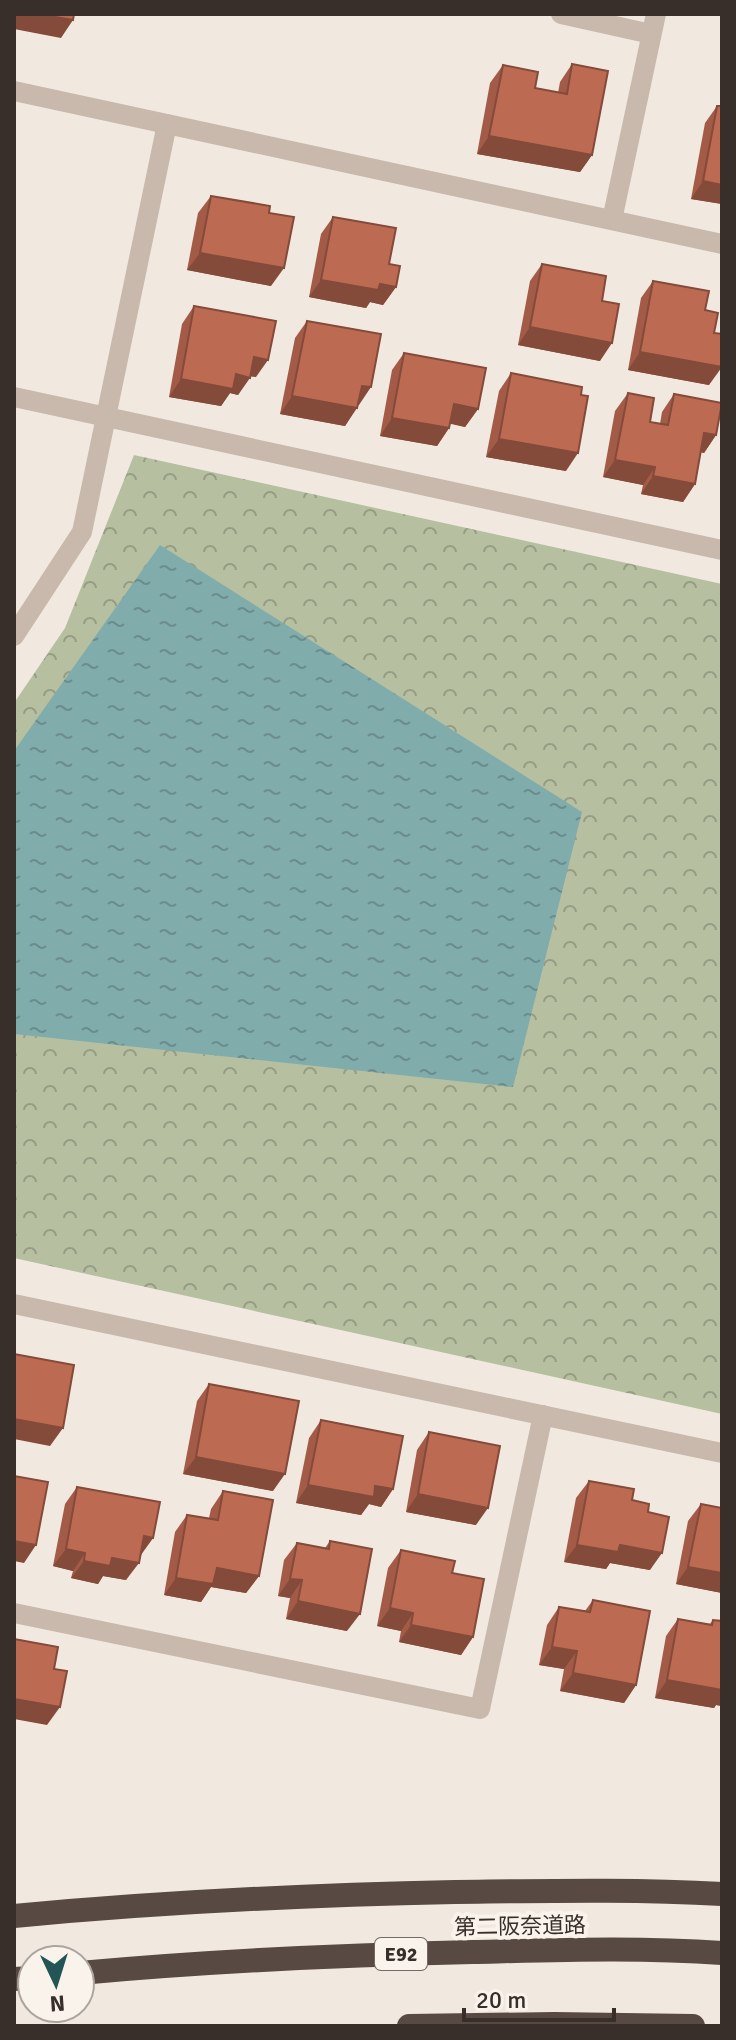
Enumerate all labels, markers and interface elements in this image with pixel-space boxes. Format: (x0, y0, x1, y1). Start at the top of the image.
street label: 第二阪奈道路 (454, 1911, 586, 1941)
road number: E92 (375, 1938, 427, 1970)
north arrow (16, 1944, 96, 2024)
scale bar (464, 1972, 614, 2022)
text: 20 m (476, 1985, 526, 2015)
text: N (49, 1989, 66, 2017)

